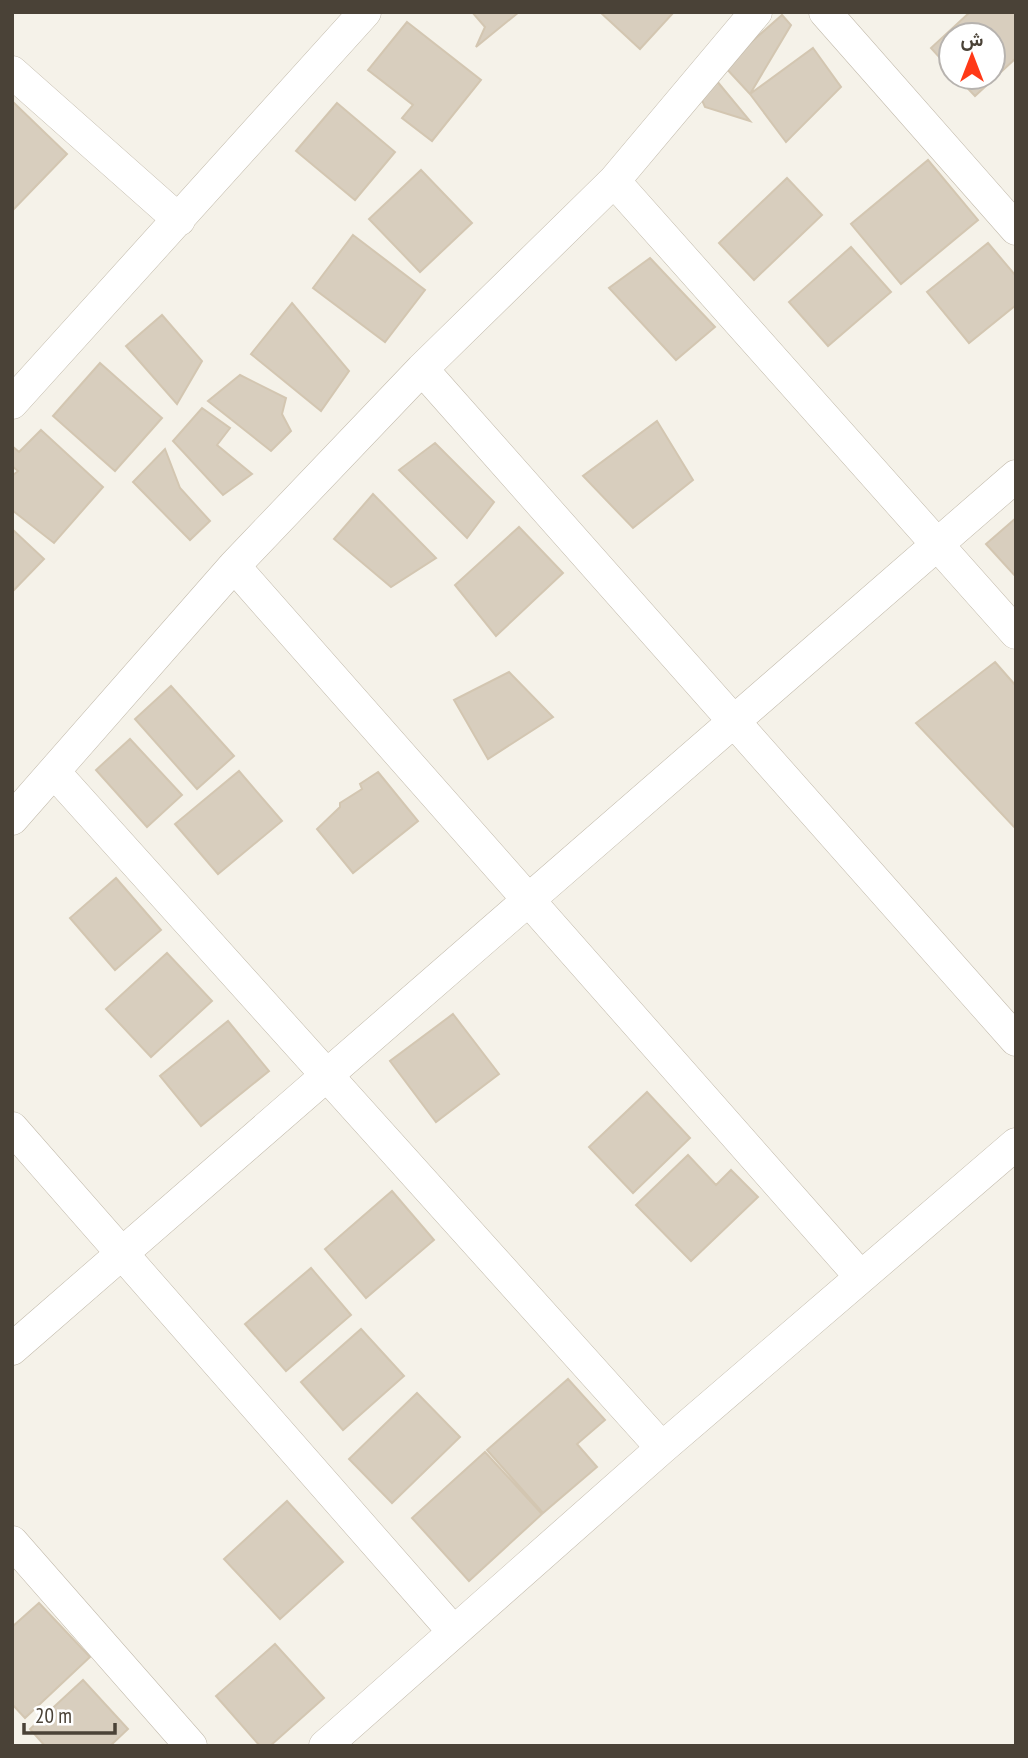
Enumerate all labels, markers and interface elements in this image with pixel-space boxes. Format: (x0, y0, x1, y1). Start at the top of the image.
north arrow (937, 21, 1007, 91)
text: ش (961, 27, 984, 51)
scale bar (24, 1692, 116, 1736)
text: 20 m (35, 1702, 72, 1729)

